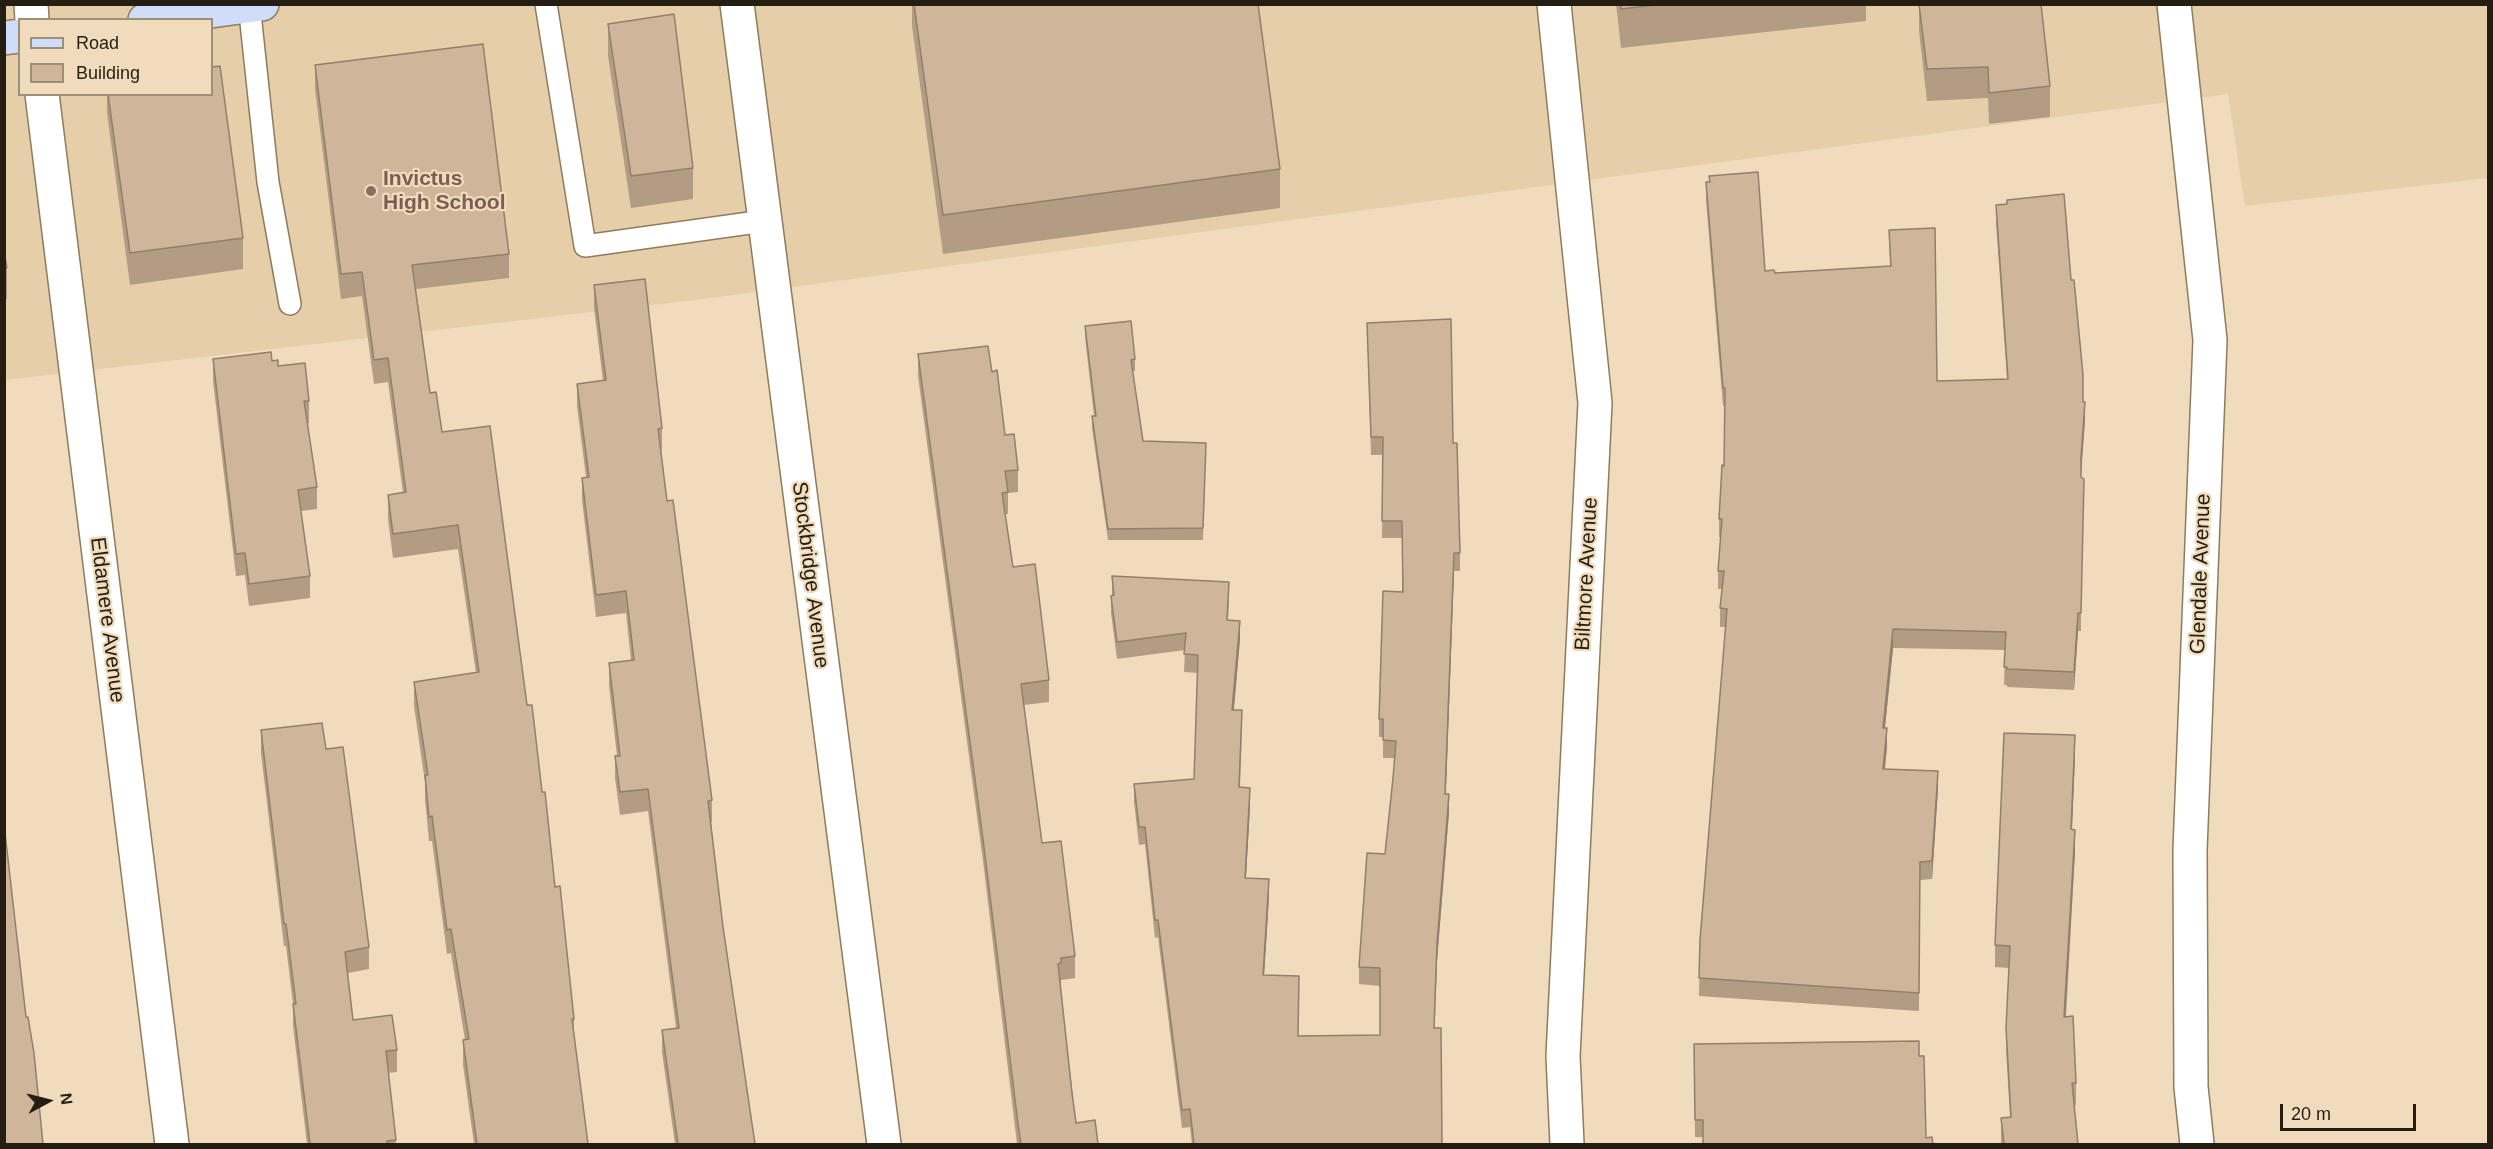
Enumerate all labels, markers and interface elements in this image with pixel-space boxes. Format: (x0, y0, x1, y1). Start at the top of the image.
legend (18, 18, 213, 96)
text: Road (76, 33, 119, 53)
text: Building (76, 63, 140, 83)
place label: Invictus High School (383, 166, 505, 216)
marker: Invictus High School (364, 184, 378, 198)
street label: Stockbridge Avenue (786, 480, 834, 670)
street label: Glendale Avenue (2186, 493, 2216, 655)
street label: Biltmore Avenue (1570, 497, 1604, 651)
street label: Eldamere Avenue (84, 536, 130, 704)
north arrow (18, 1071, 78, 1131)
text: N (57, 1092, 76, 1106)
scale bar (2283, 1092, 2420, 1130)
text: 20 m (2291, 1104, 2331, 1124)

